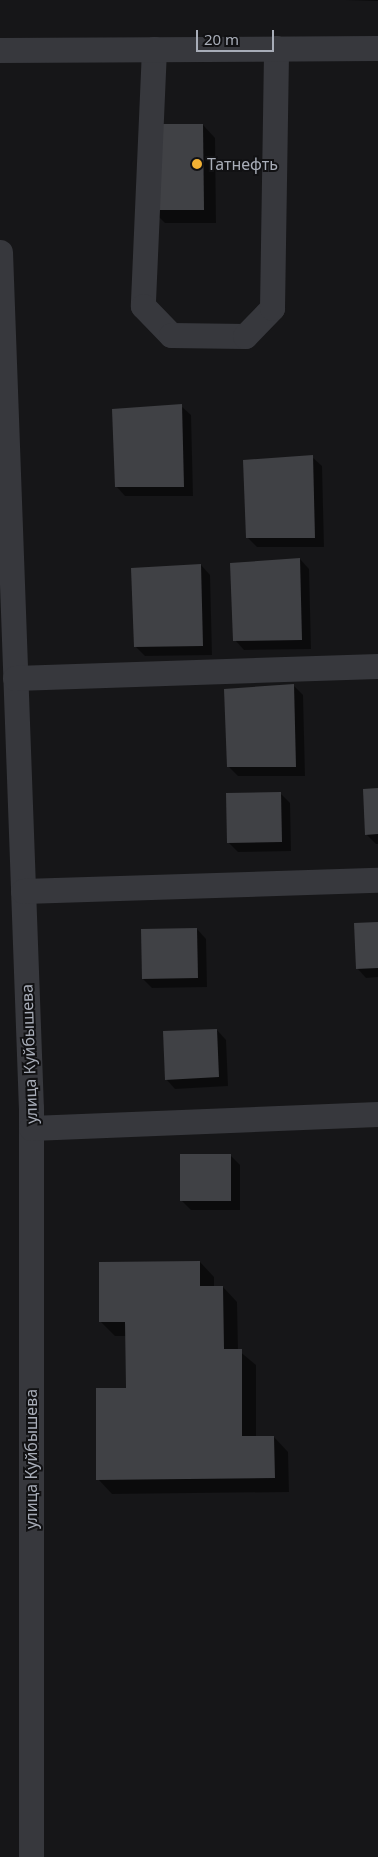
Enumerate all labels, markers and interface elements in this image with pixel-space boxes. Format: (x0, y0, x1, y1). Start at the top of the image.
scale bar (198, 20, 276, 52)
text: 20 m (204, 29, 239, 49)
place label: Татнефть (207, 154, 278, 174)
marker: Татнефть (191, 158, 203, 170)
street label: улица Куйбышева (17, 984, 41, 1124)
street label: улица Куйбышева (21, 1389, 41, 1529)

